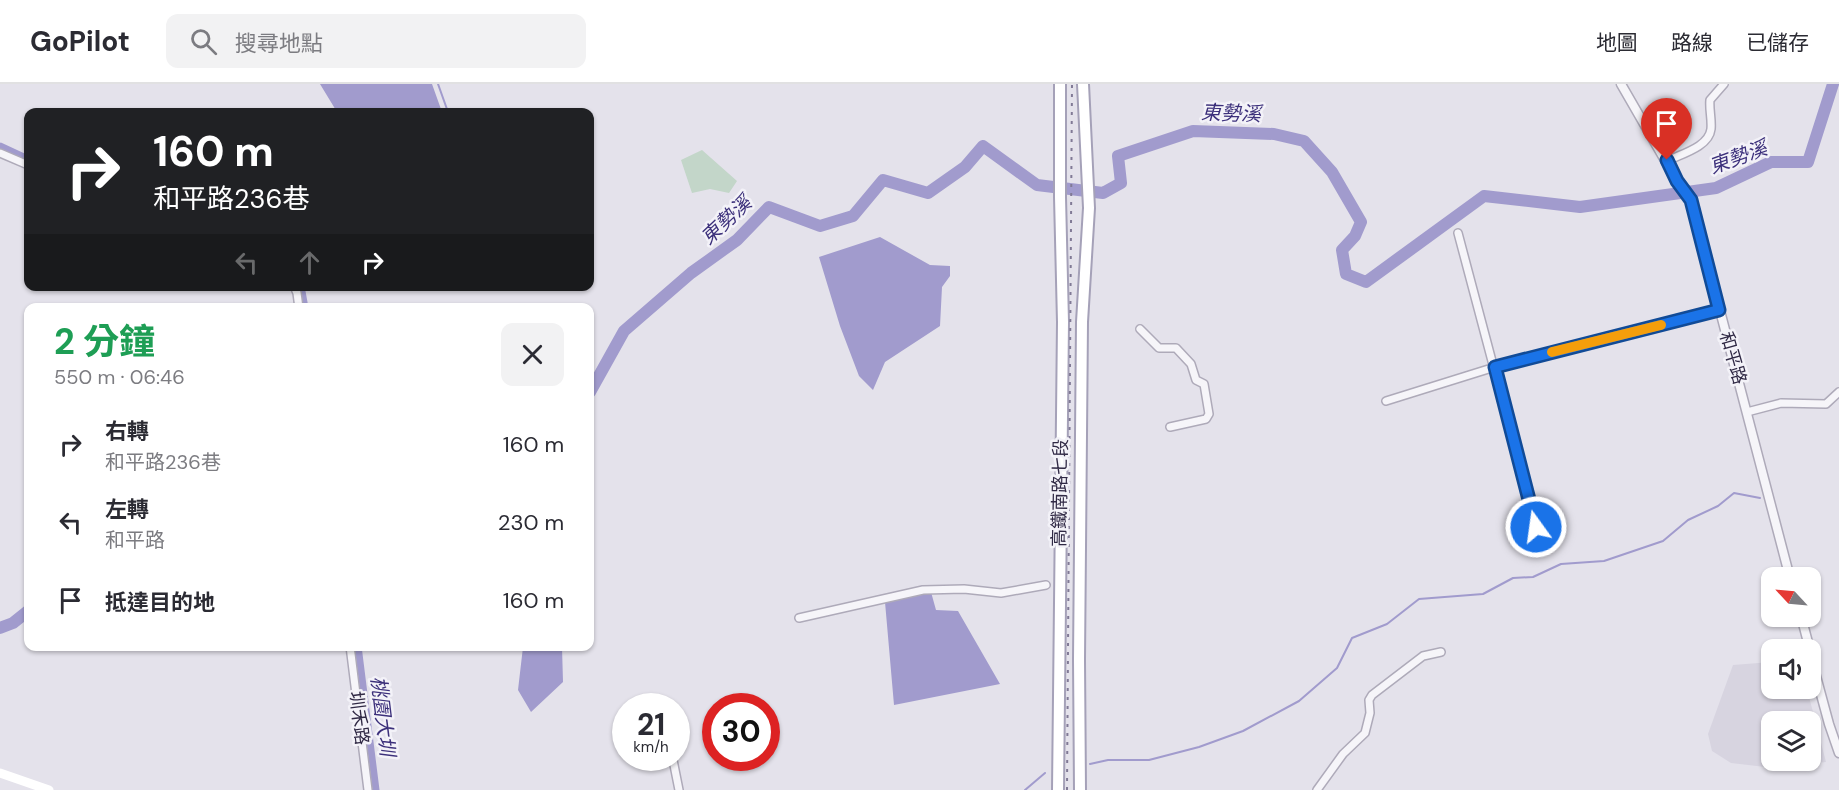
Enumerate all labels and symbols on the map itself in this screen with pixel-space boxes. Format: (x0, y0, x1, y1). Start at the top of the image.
pin (1641, 98, 1692, 160)
water label: 東勢溪 (1201, 99, 1264, 127)
water label: 東勢溪 (1705, 133, 1773, 179)
water label: 東勢溪 (695, 188, 759, 250)
street label: 和平路 (1714, 329, 1752, 387)
street label: 高鐵南路七段 (1047, 439, 1073, 547)
position arrow (1504, 495, 1568, 559)
north arrow (1761, 567, 1821, 627)
water label: 桃園大圳 (365, 675, 401, 760)
street label: 圳禾路 (344, 690, 374, 746)
speed limit sign: 30 (702, 693, 780, 771)

